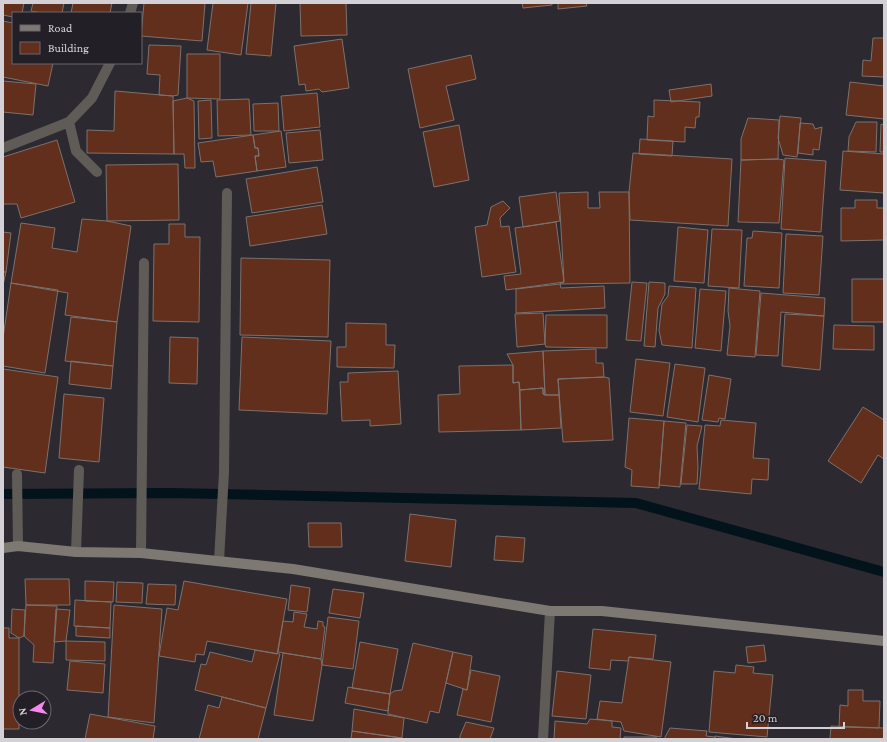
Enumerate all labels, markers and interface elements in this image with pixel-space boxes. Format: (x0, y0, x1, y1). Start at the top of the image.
legend (12, 12, 142, 64)
text: Road (48, 21, 73, 35)
text: Building (48, 41, 89, 55)
north arrow (12, 690, 52, 730)
scale bar (747, 704, 844, 730)
text: N (16, 707, 29, 716)
text: 20 m (753, 711, 778, 725)

